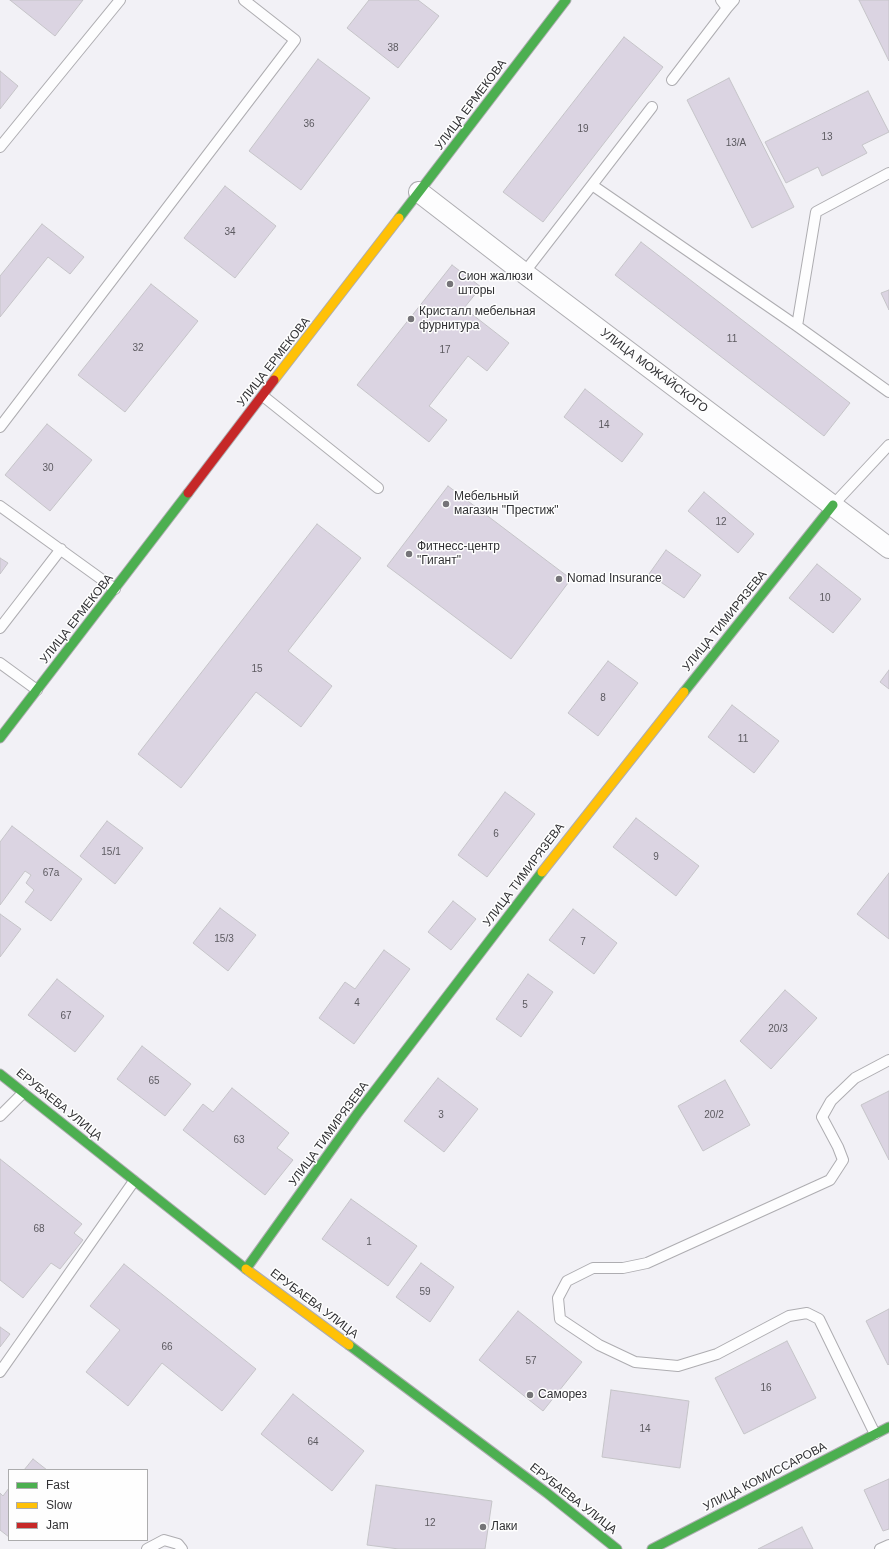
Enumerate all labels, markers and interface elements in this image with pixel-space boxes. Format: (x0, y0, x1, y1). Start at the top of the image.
house number: 38 (387, 42, 399, 54)
street label: УЛИЦА ЕРМЕКОВА (432, 57, 510, 153)
house number: 36 (303, 118, 315, 130)
house number: 19 (577, 123, 589, 135)
house number: 13 (821, 131, 833, 143)
house number: 13/А (726, 137, 746, 149)
house number: 34 (224, 226, 236, 238)
place label: Сион жалюзи шторы (458, 270, 533, 298)
marker: Сион жалюзи шторы (445, 279, 455, 289)
place label: Кристалл мебельная фурнитура (419, 305, 536, 333)
street label: УЛИЦА ЕРМЕКОВА (235, 314, 313, 410)
marker: Кристалл мебельная фурнитура (406, 314, 416, 324)
street label: УЛИЦА МОЖАЙСКОГО (597, 326, 711, 416)
house number: 11 (727, 333, 737, 345)
house number: 32 (132, 342, 144, 354)
house number: 17 (439, 344, 451, 356)
house number: 14 (598, 419, 610, 431)
house number: 30 (42, 462, 54, 474)
place label: Мебельный магазин "Престиж" (454, 490, 558, 518)
marker: Мебельный магазин "Престиж" (441, 499, 451, 509)
house number: 12 (715, 516, 727, 528)
place label: Фитнесс-центр "Гигант" (417, 540, 500, 568)
marker: Фитнесс-центр "Гигант" (404, 549, 414, 559)
street label: УЛИЦА ТИМИРЯЗЕВА (680, 568, 770, 674)
street label: УЛИЦА ЕРМЕКОВА (38, 571, 116, 667)
place label: Nomad Insurance (567, 572, 662, 586)
marker: Nomad Insurance (554, 574, 564, 584)
house number: 10 (819, 592, 831, 604)
house number: 15 (251, 663, 263, 675)
house number: 8 (600, 692, 606, 704)
house number: 11 (738, 733, 748, 745)
street label: УЛИЦА ТИМИРЯЗЕВА (480, 820, 568, 930)
house number: 6 (493, 828, 499, 840)
house number: 15/1 (101, 846, 121, 858)
house number: 9 (653, 851, 659, 863)
house number: 67а (43, 867, 59, 879)
house number: 15/3 (214, 933, 234, 945)
house number: 7 (580, 936, 586, 948)
house number: 4 (354, 997, 360, 1009)
house number: 5 (522, 999, 528, 1011)
house number: 67 (60, 1010, 72, 1022)
house number: 20/3 (768, 1023, 788, 1035)
street label: ЕРУБАЕВА УЛИЦА (13, 1066, 105, 1144)
house number: 65 (148, 1075, 160, 1087)
street label: УЛИЦА ТИМИРЯЗЕВА (286, 1079, 372, 1189)
house number: 3 (438, 1109, 444, 1121)
house number: 20/2 (704, 1109, 724, 1121)
house number: 63 (233, 1134, 245, 1146)
house number: 68 (33, 1223, 45, 1235)
house number: 1 (366, 1236, 372, 1248)
street label: ЕРУБАЕВА УЛИЦА (267, 1266, 361, 1342)
house number: 59 (419, 1286, 431, 1298)
house number: 66 (161, 1341, 173, 1353)
house number: 57 (525, 1355, 537, 1367)
house number: 16 (760, 1382, 772, 1394)
place label: Саморез (538, 1388, 587, 1402)
marker: Саморез (525, 1390, 535, 1400)
house number: 14 (639, 1423, 651, 1435)
house number: 64 (307, 1436, 319, 1448)
street label: УЛИЦА КОМИССАРОВА (701, 1440, 829, 1514)
street label: ЕРУБАЕВА УЛИЦА (527, 1461, 619, 1537)
legend (8, 1469, 148, 1541)
text: Fast (46, 1478, 69, 1492)
text: Slow (46, 1498, 72, 1512)
house number: 12 (424, 1517, 436, 1529)
text: Jam (46, 1518, 69, 1532)
place label: Лаки (491, 1520, 518, 1534)
marker: Лаки (478, 1522, 488, 1532)

